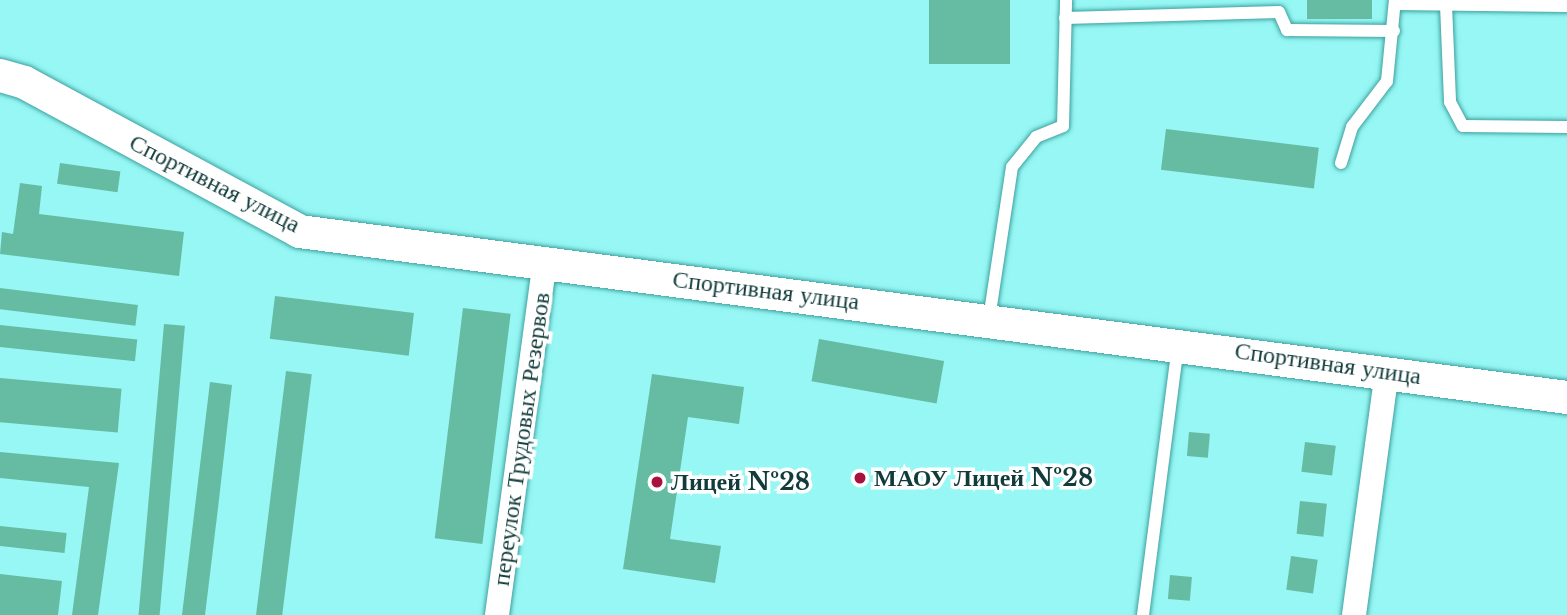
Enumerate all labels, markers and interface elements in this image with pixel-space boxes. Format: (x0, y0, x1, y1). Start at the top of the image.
street label: Спортивная улица (125, 128, 305, 238)
street label: Спортивная улица (671, 264, 861, 316)
street label: переулок Трудовых Резервов (486, 290, 556, 588)
street label: Спортивная улица (1233, 336, 1423, 390)
place label: МАОУ Лицей №28 (874, 464, 1093, 492)
place label: Лицей №28 (671, 468, 810, 496)
marker: МАОУ Лицей №28 (852, 470, 868, 486)
marker: Лицей №28 (649, 474, 665, 490)

